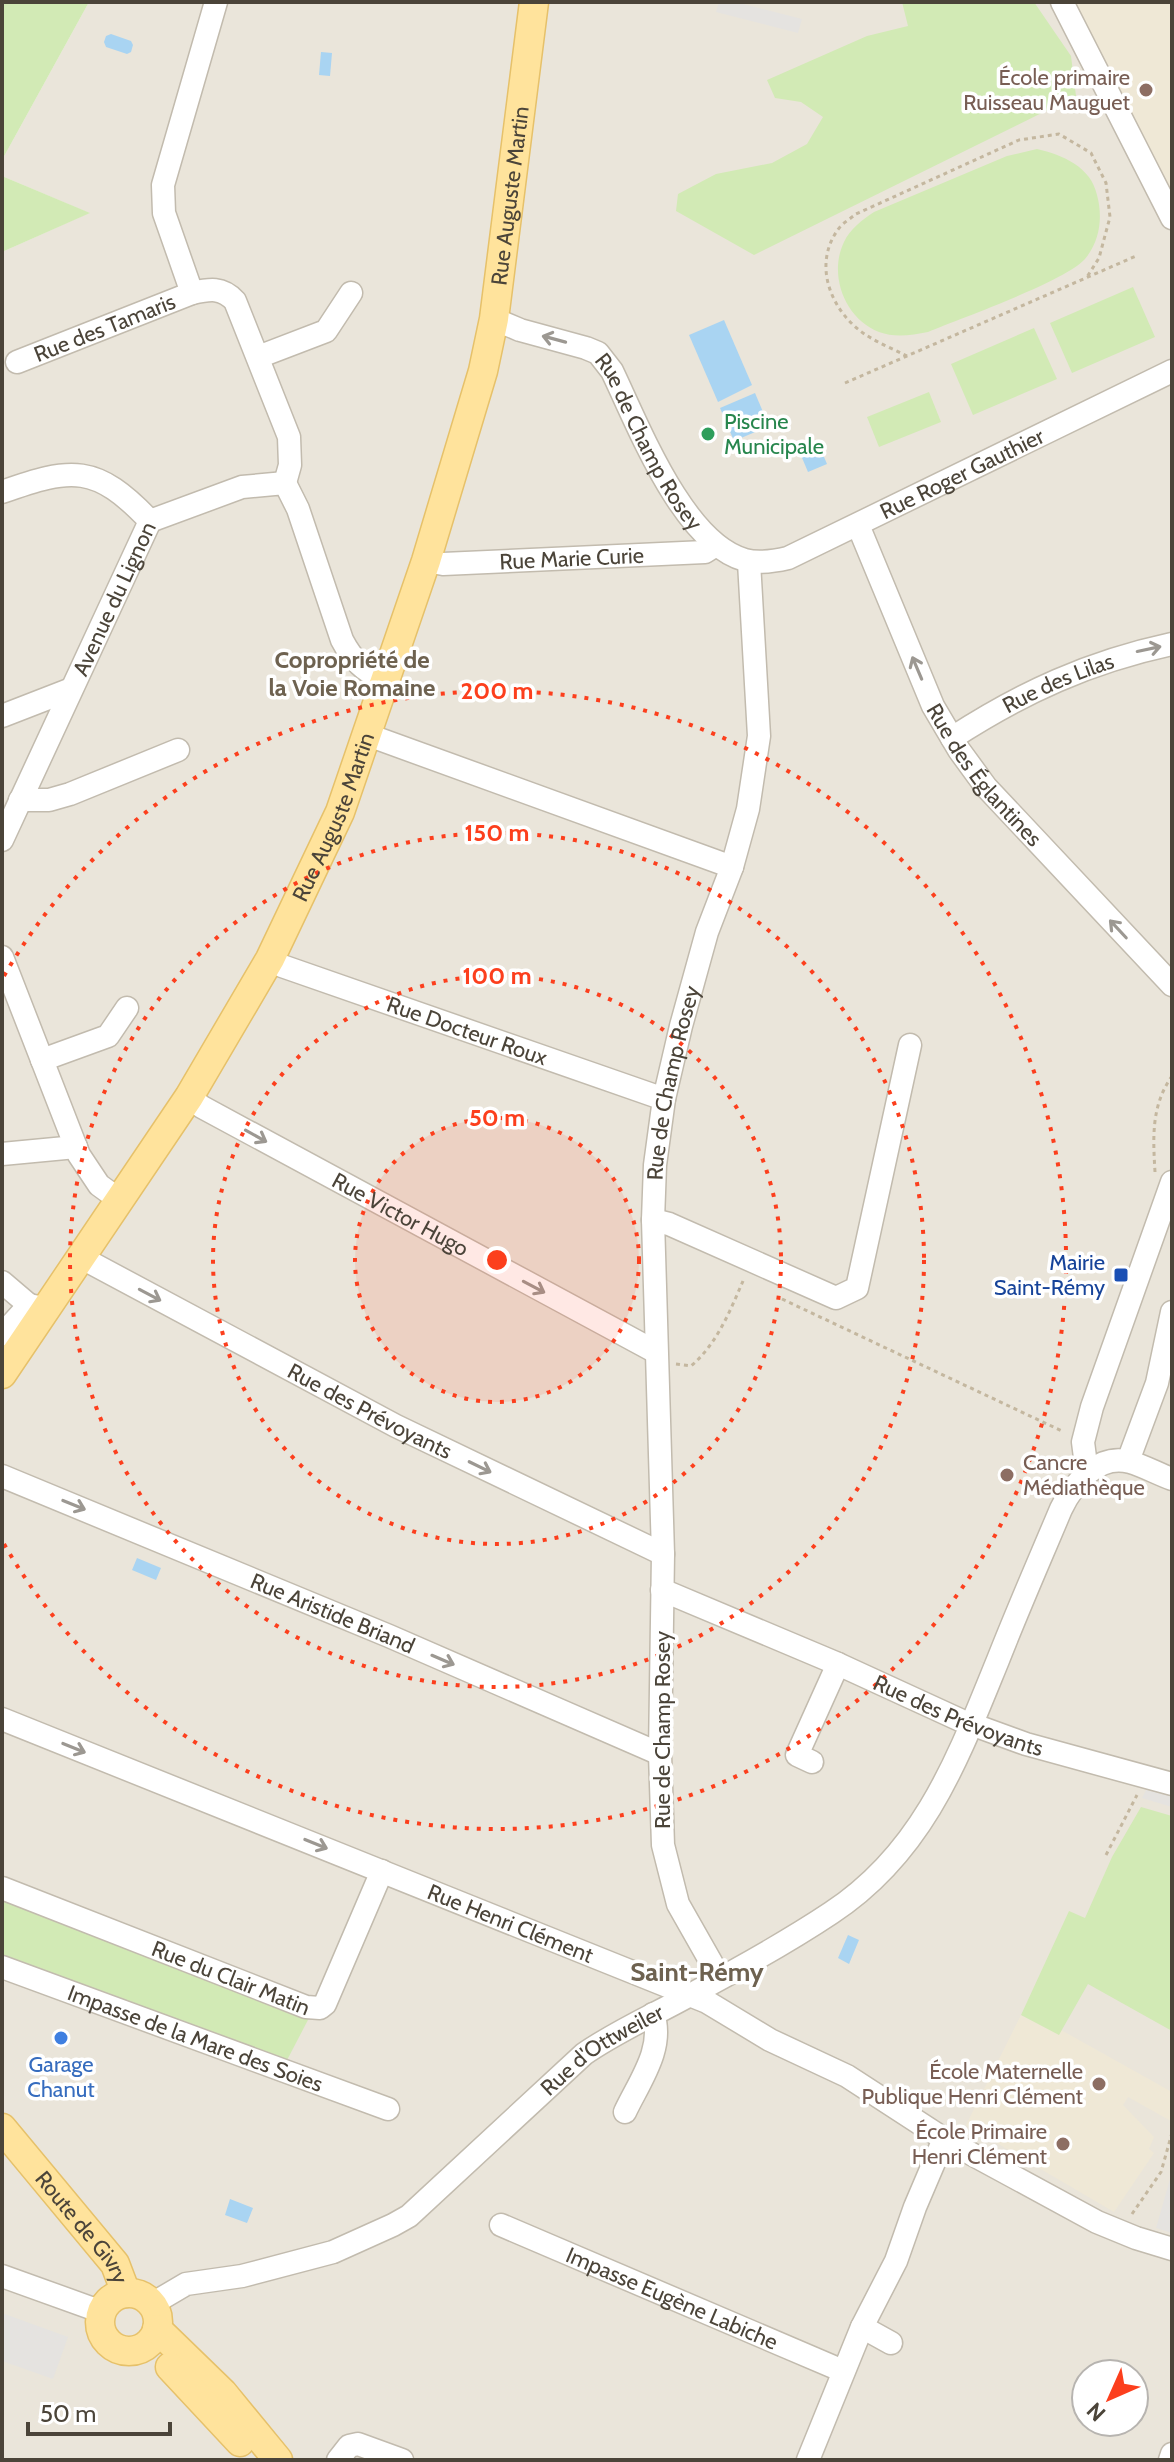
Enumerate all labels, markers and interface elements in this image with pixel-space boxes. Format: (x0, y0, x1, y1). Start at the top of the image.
place label: École primaire Ruisseau Mauguet (963, 64, 1131, 116)
marker: École primaire Ruisseau Mauguet (1137, 81, 1155, 99)
street label: Rue Auguste Martin (485, 105, 535, 287)
street label: Rue des Tamaris (30, 288, 179, 368)
one-way arrow (541, 331, 567, 346)
street label: Rue de Champ Rosey (589, 348, 708, 536)
place label: Piscine Municipale (724, 408, 824, 460)
street label: Rue Roger Gauthier (876, 422, 1048, 525)
marker: Piscine Municipale (699, 425, 717, 443)
street label: Avenue du Lignon (67, 518, 162, 680)
street label: Rue Marie Curie (499, 542, 644, 575)
one-way arrow (1136, 641, 1162, 656)
district label: Copropriété de la Voie Romaine (269, 645, 435, 702)
street label: Rue des Lilas (998, 647, 1117, 719)
one-way arrow (909, 657, 924, 681)
text: 200 m (461, 676, 533, 705)
street label: Rue des Églantines (921, 699, 1048, 852)
street label: Rue Auguste Martin (286, 729, 380, 906)
text: 150 m (465, 818, 529, 847)
one-way arrow (1108, 919, 1127, 939)
text: 100 m (462, 961, 532, 990)
street label: Rue de Champ Rosey (641, 983, 705, 1181)
street label: Rue Docteur Roux (383, 991, 551, 1071)
text: 50 m (469, 1103, 525, 1132)
one-way arrow (243, 1129, 267, 1145)
street label: Rue Victor Hugo (327, 1167, 473, 1262)
centre of rings (483, 1246, 511, 1274)
place label: Mairie Saint-Rémy (994, 1249, 1105, 1301)
marker: Mairie Saint-Rémy (1112, 1266, 1130, 1284)
one-way arrow (521, 1279, 545, 1295)
one-way arrow (138, 1287, 162, 1303)
street label: Rue des Prévoyants (283, 1358, 456, 1465)
place label: Cancre Médiathèque (1023, 1449, 1145, 1501)
one-way arrow (467, 1460, 491, 1475)
marker: Cancre Médiathèque (998, 1466, 1016, 1484)
one-way arrow (61, 1499, 86, 1514)
street label: Rue Aristide Briand (246, 1567, 419, 1660)
street label: Rue de Champ Rosey (649, 1631, 676, 1829)
one-way arrow (431, 1653, 455, 1668)
street label: Rue des Prévoyants (869, 1669, 1046, 1762)
one-way arrow (61, 1742, 86, 1756)
one-way arrow (303, 1838, 328, 1853)
street label: Rue Henri Clément (424, 1878, 598, 1969)
street label: Rue du Clair Matin (148, 1935, 314, 2021)
district label: Saint-Rémy (630, 1956, 764, 1988)
street label: Impasse de la Mare des Soies (64, 1979, 326, 2098)
street label: Rue d'Ottweiler (535, 1999, 668, 2101)
marker: Garage Chanut (52, 2029, 70, 2047)
place label: Garage Chanut (27, 2051, 95, 2103)
place label: École Maternelle Publique Henri Clément (862, 2058, 1084, 2110)
marker: École Maternelle Publique Henri Clément (1090, 2075, 1108, 2093)
place label: École Primaire Henri Clément (912, 2118, 1048, 2170)
marker: École Primaire Henri Clément (1054, 2135, 1072, 2153)
street label: Route de Givry (29, 2166, 134, 2287)
street label: Impasse Eugène Labiche (562, 2241, 782, 2356)
north arrow (1070, 2358, 1150, 2438)
scale bar (28, 2386, 170, 2436)
text: N (1081, 2397, 1111, 2427)
text: 50 m (40, 2399, 96, 2428)

